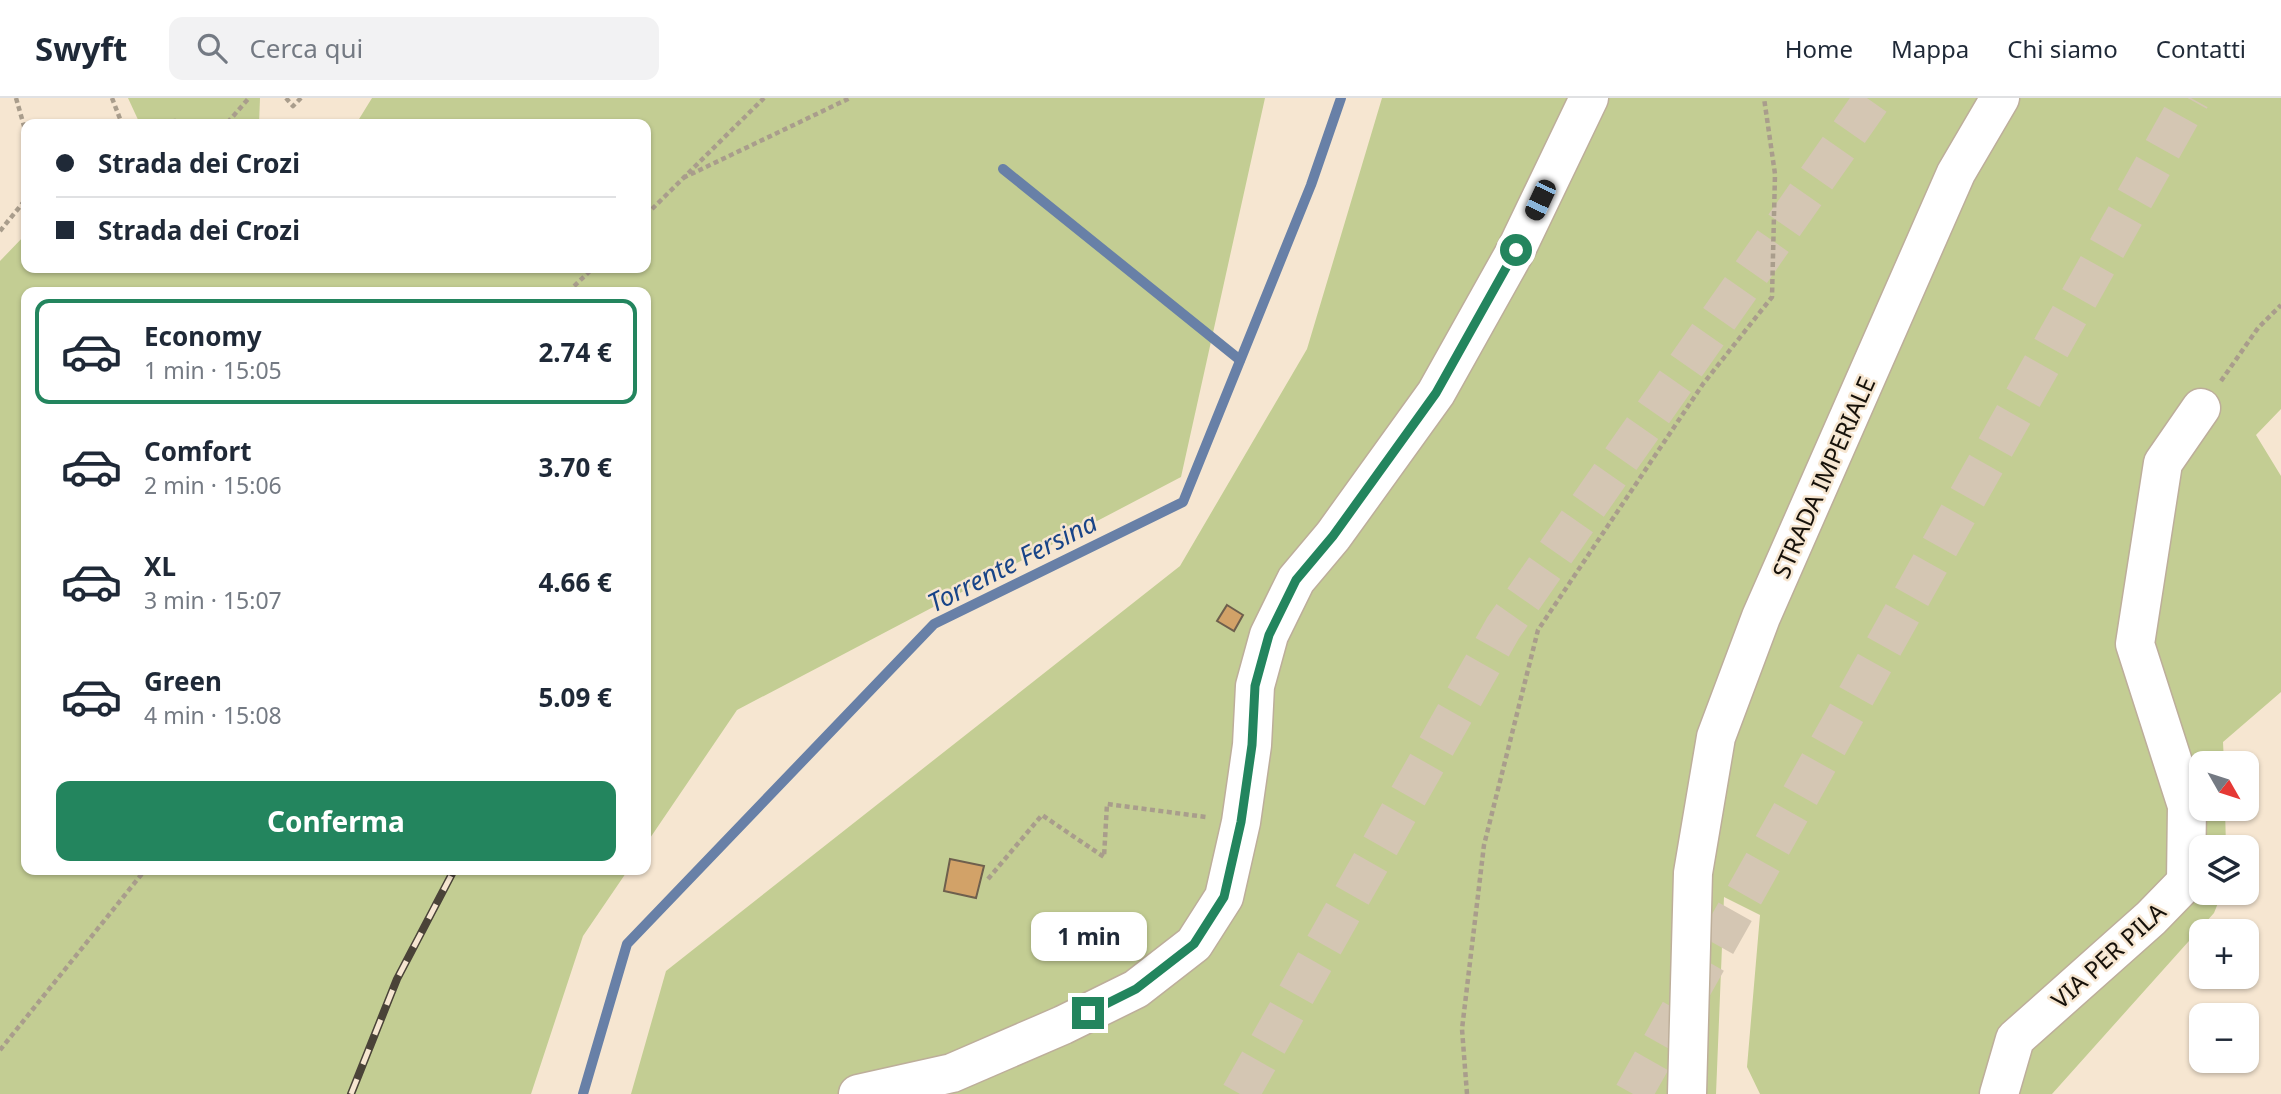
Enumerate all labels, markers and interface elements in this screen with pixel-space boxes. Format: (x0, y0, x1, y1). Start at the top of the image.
search box (169, 17, 659, 80)
text: Swyft (35, 26, 127, 71)
icon: search (193, 29, 231, 67)
text: Cerca qui (249, 30, 363, 66)
text: Home (1785, 32, 1853, 65)
text: Mappa (1891, 32, 1969, 65)
text: Chi siamo (2007, 32, 2118, 65)
text: Contatti (2156, 32, 2246, 65)
text: Strada dei Crozi (98, 145, 300, 181)
car (1522, 177, 1559, 223)
text: Strada dei Crozi (98, 212, 300, 248)
route start (1500, 234, 1532, 266)
text: Economy (144, 318, 262, 354)
icon: car (60, 320, 123, 383)
text: 2.74 € (538, 334, 612, 370)
text: 1 min · 15:05 (144, 354, 282, 386)
street label: STRADA IMPERIALE (1764, 371, 1882, 583)
text: Comfort (144, 433, 252, 469)
icon: car (60, 435, 123, 498)
text: 3.70 € (538, 449, 612, 485)
text: 2 min · 15:06 (144, 469, 282, 501)
water label: Torrente Fersina (921, 504, 1103, 620)
text: XL (144, 548, 176, 584)
icon: car (60, 550, 123, 613)
text: 4.66 € (538, 564, 612, 600)
text: 3 min · 15:07 (144, 584, 282, 616)
text: Green (144, 663, 222, 699)
icon: car (60, 665, 123, 728)
text: 5.09 € (538, 679, 612, 715)
text: 4 min · 15:08 (144, 699, 282, 731)
north arrow (2189, 751, 2259, 821)
map controls (2189, 751, 2259, 1073)
button: Conferma (56, 781, 616, 861)
button: layers (2189, 835, 2259, 905)
street label: VIA PER PILA (2044, 894, 2173, 1015)
callout: 1 min (1030, 912, 1146, 960)
button: + (2189, 919, 2259, 989)
text: 1 min (1057, 920, 1121, 952)
route end (1072, 997, 1104, 1029)
button: − (2189, 1003, 2259, 1073)

